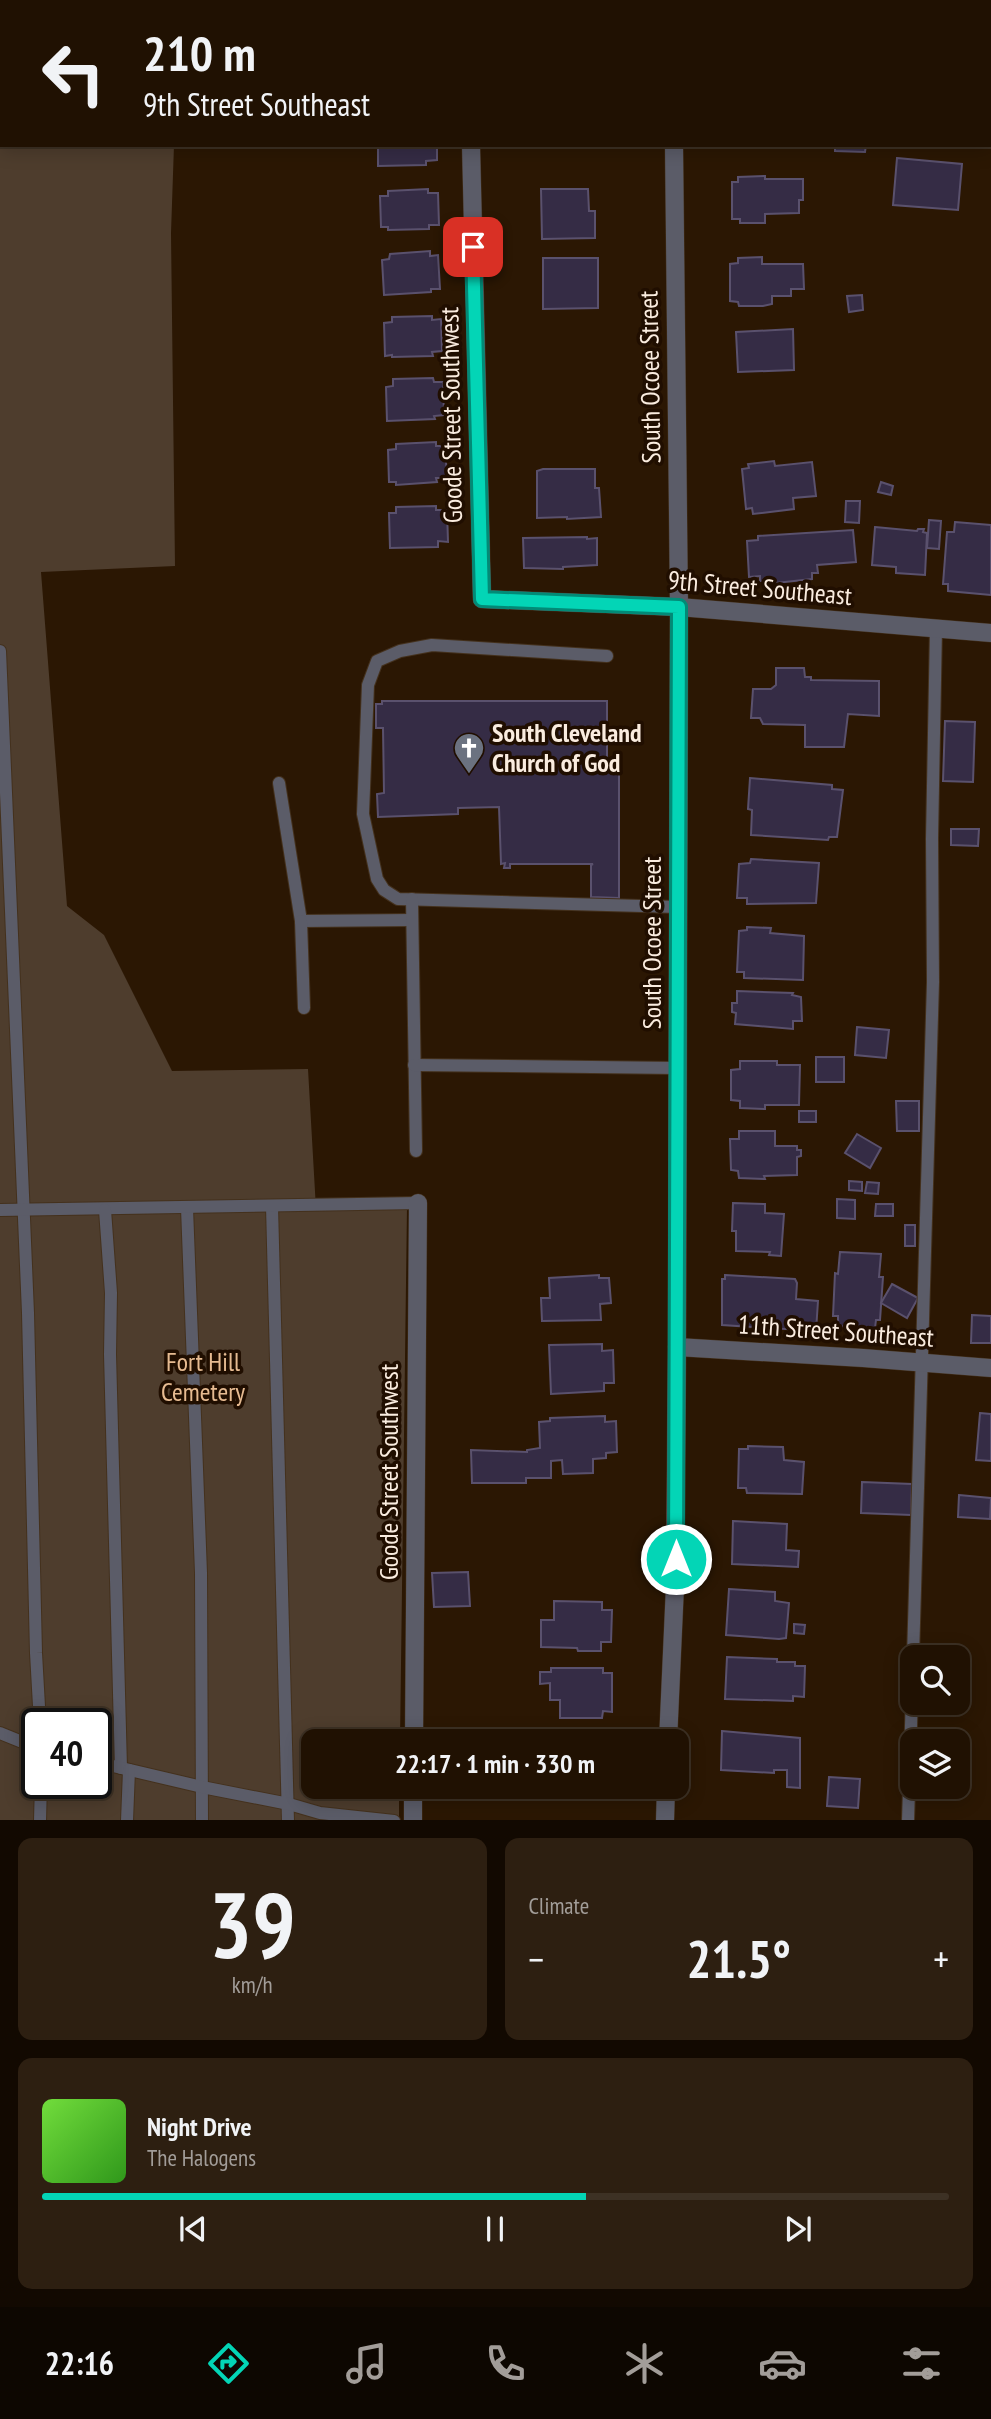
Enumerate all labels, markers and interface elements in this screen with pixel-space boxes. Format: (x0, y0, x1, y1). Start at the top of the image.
text: 210 m (143, 21, 256, 85)
icon: left (28, 28, 119, 119)
text: 9th Street Southeast (143, 83, 370, 125)
pin (443, 217, 503, 277)
icon: arrive (454, 228, 492, 266)
street label: South Ocoee Street (631, 290, 668, 464)
street label: Goode Street Southwest (432, 307, 469, 523)
street label: 9th Street Southeast (667, 563, 853, 612)
place label: South Cleveland Church of God (492, 716, 642, 779)
church icon: South Cleveland Church of God (452, 731, 486, 775)
street label: South Ocoee Street (635, 857, 668, 1029)
street label: 11th Street Southeast (737, 1307, 935, 1354)
park label: Fort Hill Cemetery (161, 1345, 245, 1408)
street label: Goode Street Southwest (372, 1364, 405, 1580)
position arrow (639, 1522, 713, 1596)
map controls (900, 1645, 970, 1799)
button: search (900, 1645, 970, 1715)
speed limit sign: 40 (21, 1708, 112, 1799)
button: layers (900, 1729, 970, 1799)
text: 22:17 · 1 min · 330 m (395, 1747, 595, 1780)
text: 39 (209, 1865, 296, 1983)
text: Climate (529, 1891, 589, 1920)
text: 21.5° (686, 1925, 791, 1992)
text: − (529, 1934, 544, 1983)
text: + (933, 1934, 949, 1983)
text: km/h (232, 1970, 273, 1999)
text: Night Drive (147, 2110, 252, 2143)
text: The Halogens (147, 2143, 256, 2172)
icon: previous (174, 2210, 212, 2248)
icon: pause (476, 2210, 514, 2248)
icon: next (779, 2210, 817, 2248)
icon: directions (204, 2339, 253, 2388)
icon: music (342, 2339, 391, 2388)
icon: phone (481, 2339, 530, 2388)
icon: climate (620, 2339, 669, 2388)
icon: car (758, 2339, 807, 2388)
icon: filters (897, 2339, 946, 2388)
text: 22:16 (45, 2342, 114, 2384)

